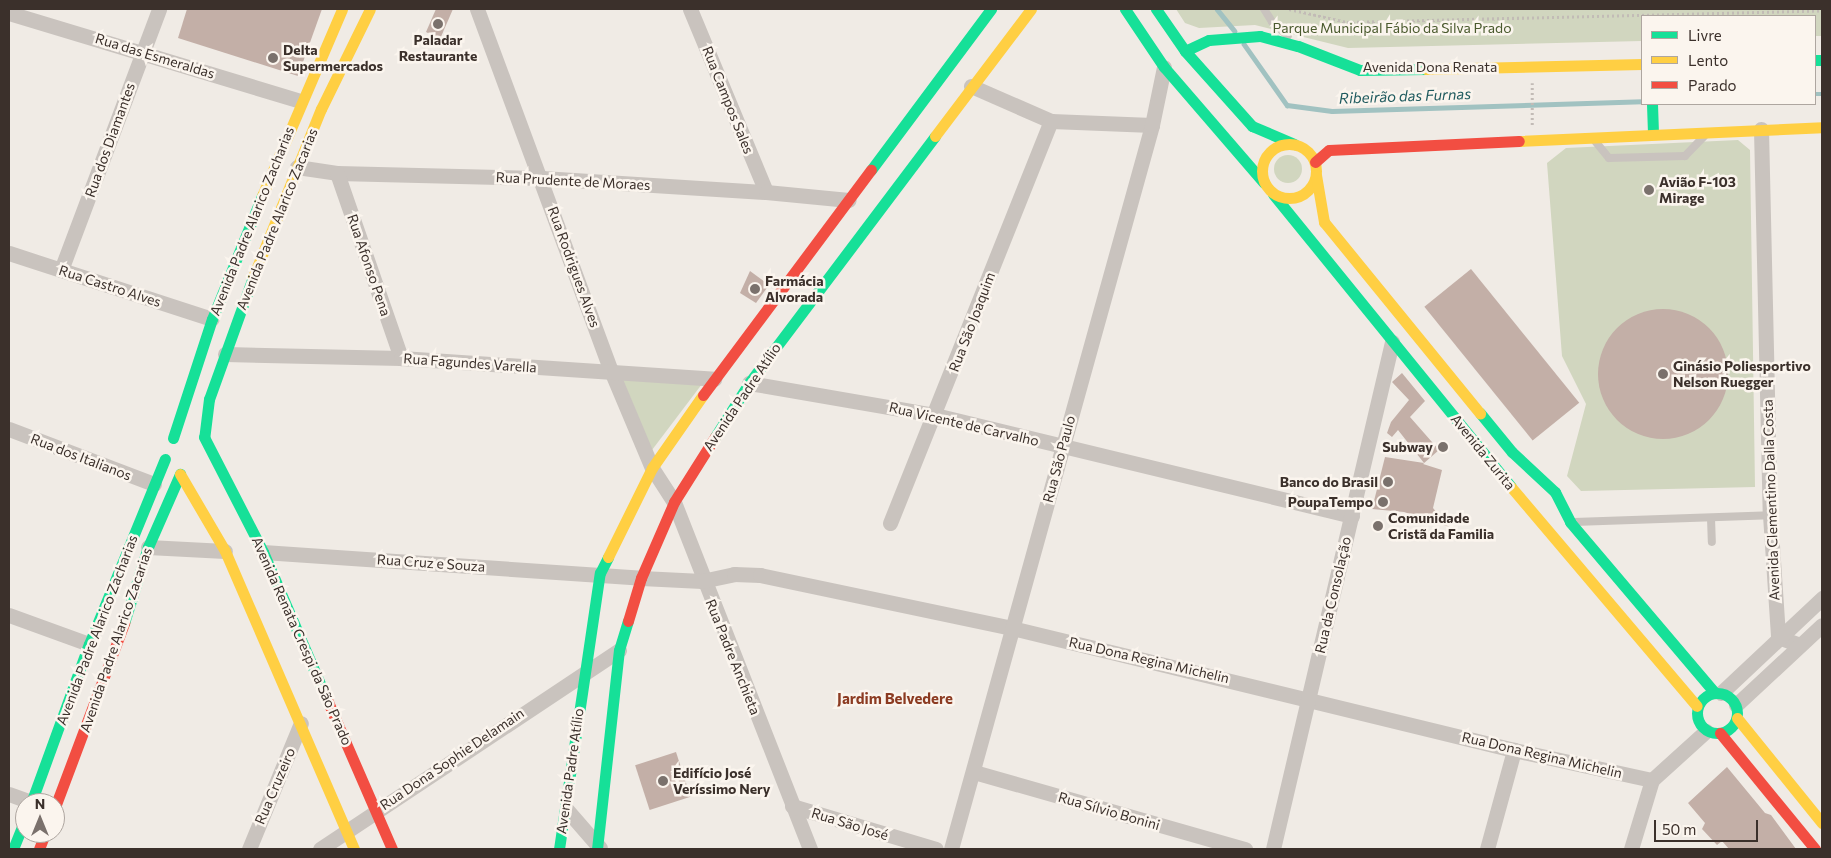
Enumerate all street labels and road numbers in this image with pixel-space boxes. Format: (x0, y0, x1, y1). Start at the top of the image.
street label: Rua das Esmeraldas (93, 30, 217, 82)
street label: Rua Campos Sales (699, 44, 757, 156)
street label: Avenida Dona Renata (1363, 59, 1497, 75)
street label: Rua dos Diamantes (81, 80, 139, 200)
street label: Avenida Padre Alarico Zacharias (206, 124, 298, 318)
street label: Avenida Padre Alarico Zacarias (233, 126, 321, 312)
street label: Rua Prudente de Moraes (495, 169, 651, 193)
street label: Rua Rodrigues Alves (544, 204, 604, 330)
street label: Rua Afonso Pena (344, 212, 394, 318)
street label: Rua Castro Alves (57, 262, 163, 310)
street label: Rua São Joaquim (945, 270, 999, 374)
street label: Avenida Padre Atílio (700, 340, 784, 454)
street label: Rua Fagundes Varella (403, 350, 537, 376)
street label: Rua Vicente de Carvalho (887, 399, 1041, 449)
street label: Avenida Clementino Dalla Costa (1759, 399, 1783, 601)
street label: Avenida Zurita (1447, 411, 1519, 493)
street label: Rua São Paulo (1039, 414, 1079, 504)
street label: Rua dos Italianos (28, 430, 134, 484)
street label: Avenida Padre Alarico Zacharias (53, 533, 141, 727)
street label: Avenida Renata Crespi da São Prado (248, 534, 356, 748)
street label: Rua da Consolação (1311, 535, 1355, 655)
street label: Avenida Padre Alarico Zacarias (76, 545, 156, 735)
street label: Rua Cruz e Souza (376, 551, 486, 575)
street label: Rua Padre Anchieta (702, 597, 764, 717)
street label: Rua Dona Regina Michelin (1067, 633, 1231, 687)
street label: Rua Dona Sophie Delamain (377, 704, 527, 814)
street label: Avenida Padre Atílio (553, 707, 587, 835)
street label: Rua Dona Regina Michelin (1460, 728, 1624, 782)
street label: Rua Cruzeiro (251, 745, 299, 827)
street label: Rua Sílvio Bonini (1056, 788, 1162, 834)
street label: Rua São José (809, 804, 891, 844)

